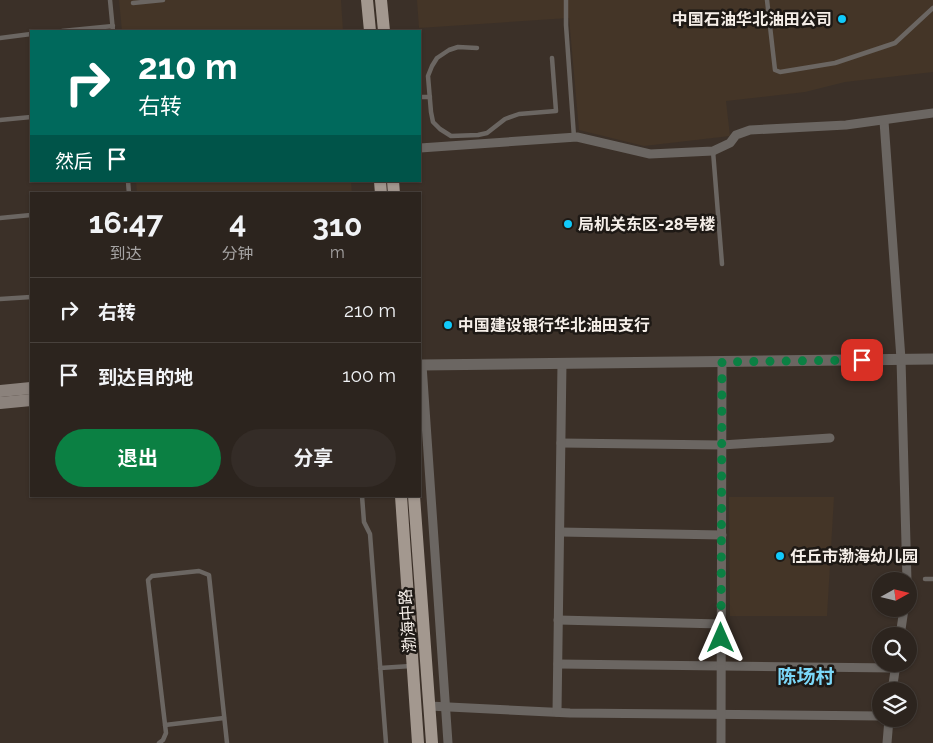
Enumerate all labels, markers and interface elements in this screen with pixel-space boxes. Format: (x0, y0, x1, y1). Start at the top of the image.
place label: 中国石油华北油田公司 (672, 10, 832, 29)
marker: 中国石油华北油田公司 (836, 13, 848, 25)
text: 210 m (138, 46, 238, 87)
icon: right (55, 50, 120, 115)
text: 右转 (138, 93, 182, 119)
icon: arrive (103, 145, 131, 173)
text: 然后 (55, 150, 93, 172)
text: 16:47 (89, 205, 163, 240)
text: 4 (229, 205, 246, 240)
text: 310 (312, 208, 362, 243)
place label: 局机关东区-28号楼 (578, 215, 715, 234)
marker: 局机关东区-28号楼 (562, 218, 574, 230)
text: m (330, 243, 345, 262)
text: 到达 (110, 244, 142, 263)
text: 分钟 (222, 244, 254, 263)
icon: right (55, 296, 83, 324)
text: 210 m (344, 299, 396, 321)
text: 右转 (98, 301, 136, 323)
place label: 中国建设银行华北油田支行 (458, 316, 650, 335)
marker: 中国建设银行华北油田支行 (442, 319, 454, 331)
pin (841, 339, 883, 381)
icon: arrive (848, 346, 876, 374)
icon: arrive (55, 361, 83, 389)
text: 100 m (342, 364, 396, 386)
text: 到达目的地 (98, 366, 193, 388)
button: 退出 (55, 429, 221, 487)
button: 分享 (231, 429, 396, 487)
place label: 任丘市渤海幼儿园 (790, 547, 918, 566)
marker: 任丘市渤海幼儿园 (774, 550, 786, 562)
north arrow (872, 572, 918, 618)
map controls (872, 572, 917, 727)
street label: 渤海中路 (396, 588, 419, 654)
position arrow (694, 611, 746, 663)
button: search (872, 627, 917, 672)
district label: 陈场村 (777, 665, 835, 687)
button: layers (872, 682, 917, 727)

